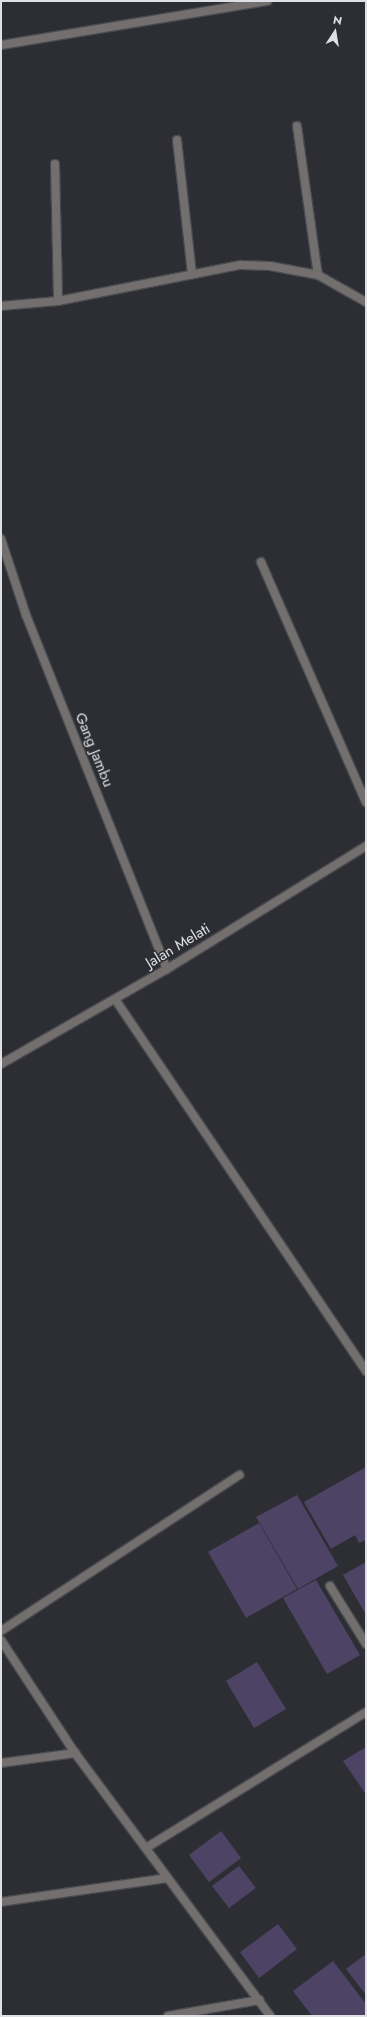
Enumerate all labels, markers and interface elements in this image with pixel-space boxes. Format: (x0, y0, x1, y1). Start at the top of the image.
north arrow (315, 12, 355, 52)
text: N (332, 12, 343, 29)
street label: Gang Jambu (71, 710, 117, 790)
street label: Jalan Melati (143, 920, 213, 972)

